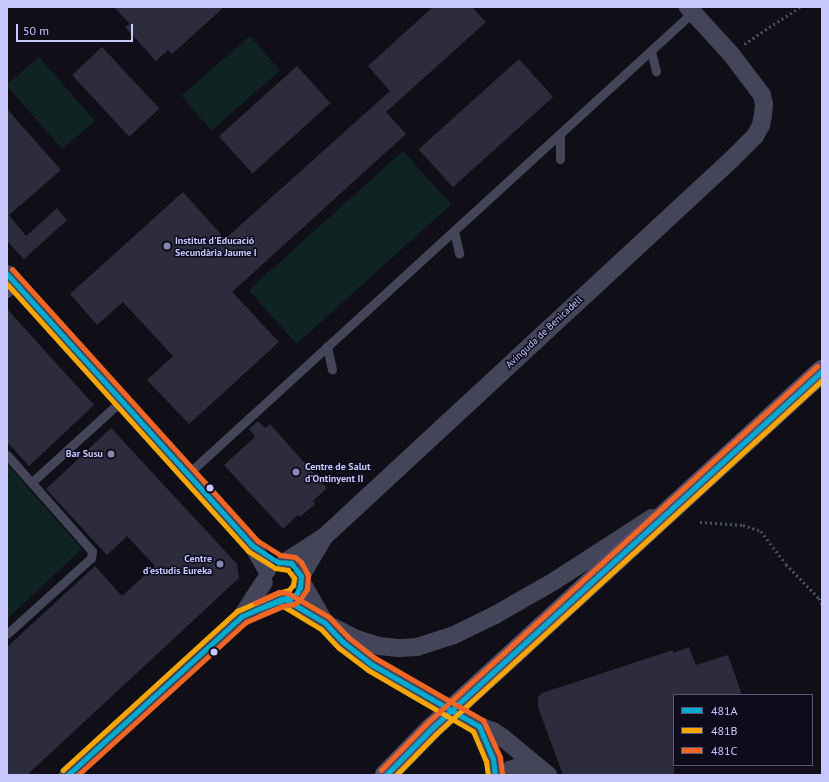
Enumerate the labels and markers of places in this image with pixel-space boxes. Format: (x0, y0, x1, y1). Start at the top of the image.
place label: Institut d'Educació Secundària Jaume I (175, 234, 257, 258)
marker: Institut d'Educació Secundària Jaume I (162, 241, 172, 251)
place label: Bar Susu (66, 448, 103, 460)
marker: Bar Susu (106, 449, 116, 459)
place label: Centre de Salut d'Ontinyent II (305, 460, 370, 484)
marker: Centre de Salut d'Ontinyent II (290, 466, 302, 478)
unlabelled marker (205, 483, 215, 493)
place label: Centre d'estudis Eureka (143, 552, 212, 576)
marker: Centre d'estudis Eureka (215, 559, 225, 569)
unlabelled marker (209, 647, 219, 657)

